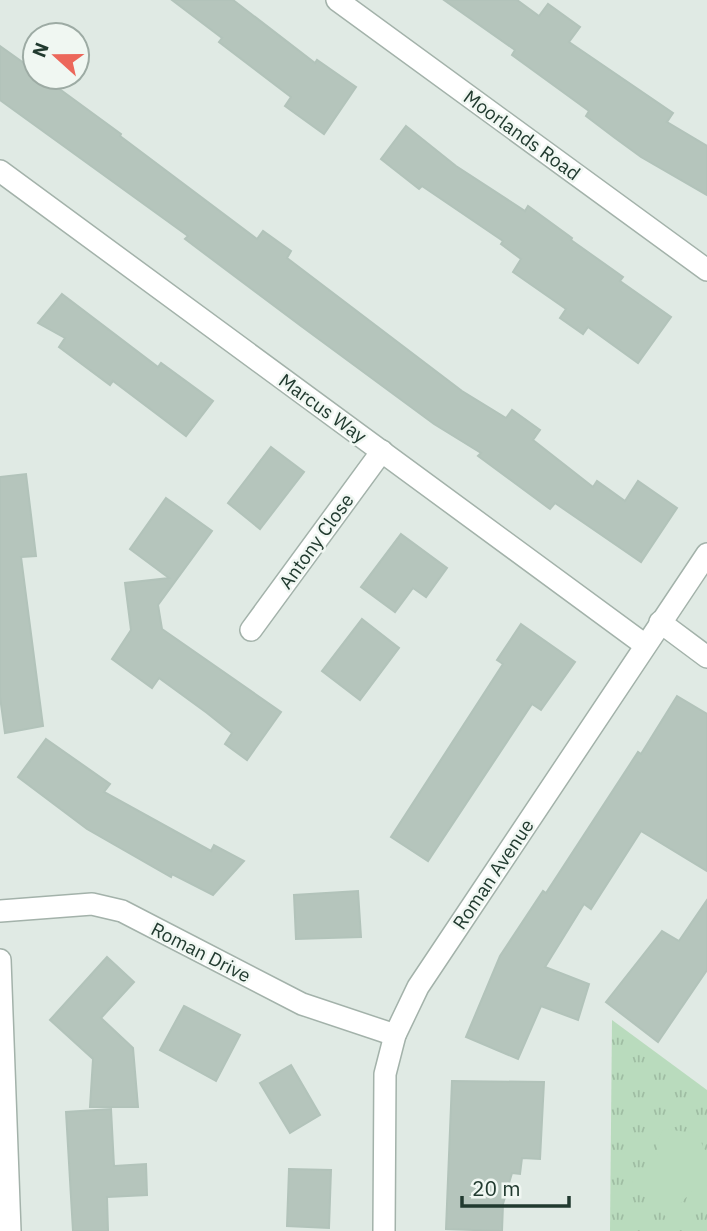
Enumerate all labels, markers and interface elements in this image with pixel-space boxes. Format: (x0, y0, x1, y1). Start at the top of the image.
north arrow (21, 21, 91, 91)
text: N (26, 39, 54, 61)
street label: Moorlands Road (459, 85, 585, 185)
street label: Marcus Way (274, 368, 372, 448)
street label: Antony Close (273, 489, 359, 593)
street label: Roman Avenue (447, 814, 539, 934)
street label: Roman Drive (147, 917, 255, 987)
scale bar (462, 1164, 569, 1208)
text: 20 m (472, 1174, 521, 1202)

